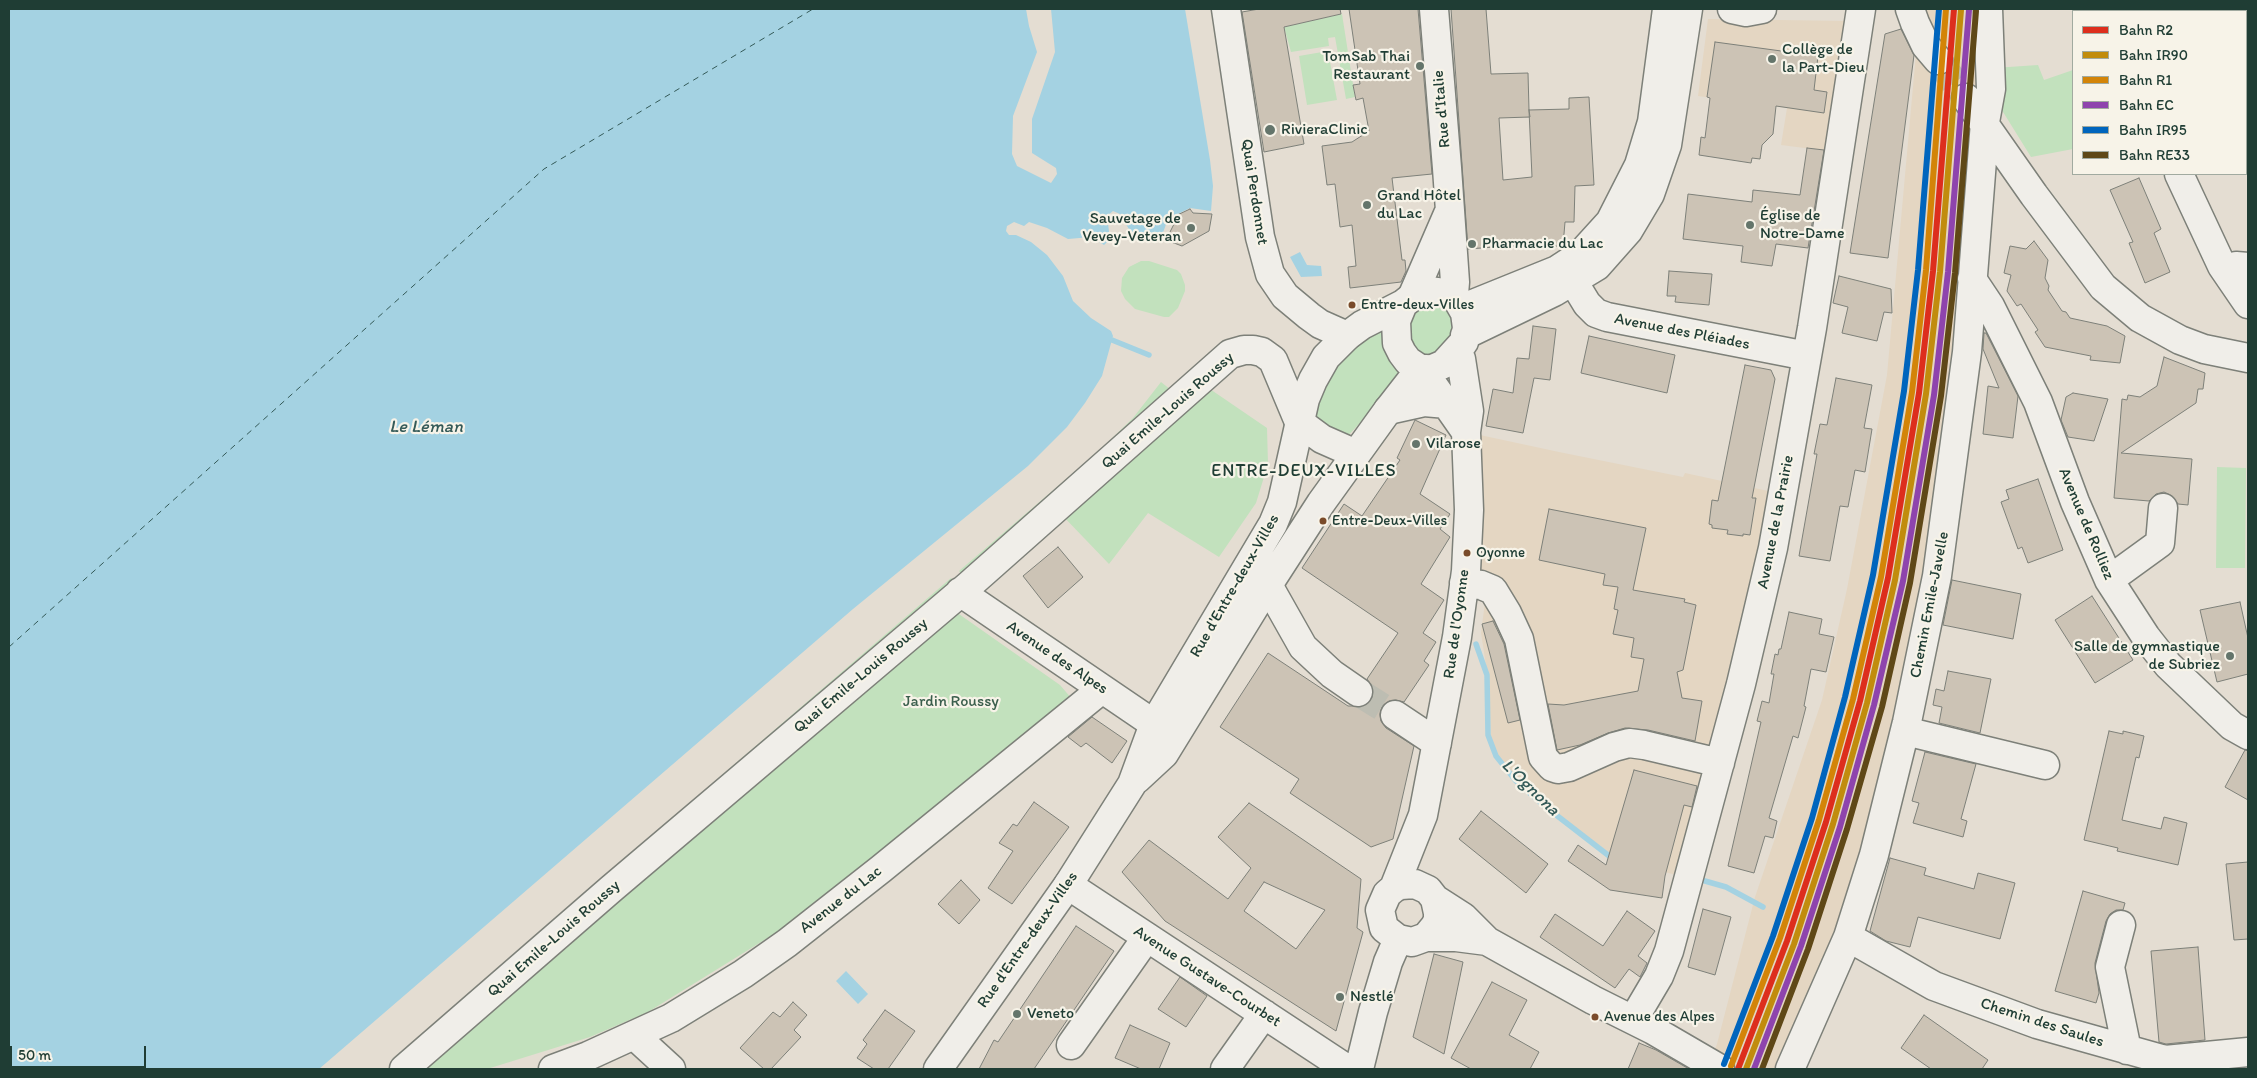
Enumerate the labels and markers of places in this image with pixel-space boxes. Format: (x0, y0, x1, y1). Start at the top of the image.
place label: Collège de la Part-Dieu (1782, 40, 1865, 78)
place label: TomSab Thai Restaurant (1322, 47, 1410, 85)
marker: Collège de la Part-Dieu (1766, 53, 1778, 65)
marker: TomSab Thai Restaurant (1414, 60, 1426, 72)
place label: RivieraClinic (1281, 120, 1368, 140)
marker: RivieraClinic (1263, 123, 1277, 137)
place label: Grand Hôtel du Lac (1377, 186, 1461, 224)
marker: Grand Hôtel du Lac (1361, 199, 1373, 211)
place label: Église de Notre-Dame (1760, 206, 1845, 244)
place label: Sauvetage de Vevey-Veteran (1082, 209, 1181, 247)
marker: Église de Notre-Dame (1744, 219, 1756, 231)
marker: Sauvetage de Vevey-Veteran (1185, 222, 1197, 234)
place label: Pharmacie du Lac (1482, 234, 1603, 254)
marker: Pharmacie du Lac (1466, 238, 1478, 250)
place label: Entre-deux-Villes (1361, 296, 1474, 314)
marker: Entre-deux-Villes (1347, 300, 1357, 310)
place label: Vilarose (1426, 434, 1481, 454)
marker: Vilarose (1410, 438, 1422, 450)
place label: Entre-Deux-Villes (1332, 512, 1447, 530)
marker: Entre-Deux-Villes (1318, 516, 1328, 526)
place label: Oyonne (1476, 544, 1525, 562)
marker: Oyonne (1462, 548, 1472, 558)
place label: Salle de gymnastique de Subriez (2074, 637, 2220, 675)
marker: Salle de gymnastique de Subriez (2224, 650, 2236, 662)
place label: Nestlé (1350, 987, 1394, 1007)
marker: Nestlé (1334, 991, 1346, 1003)
place label: Veneto (1027, 1004, 1074, 1024)
marker: Veneto (1011, 1008, 1023, 1020)
place label: Avenue des Alpes (1604, 1008, 1715, 1026)
marker: Avenue des Alpes (1590, 1012, 1600, 1022)

